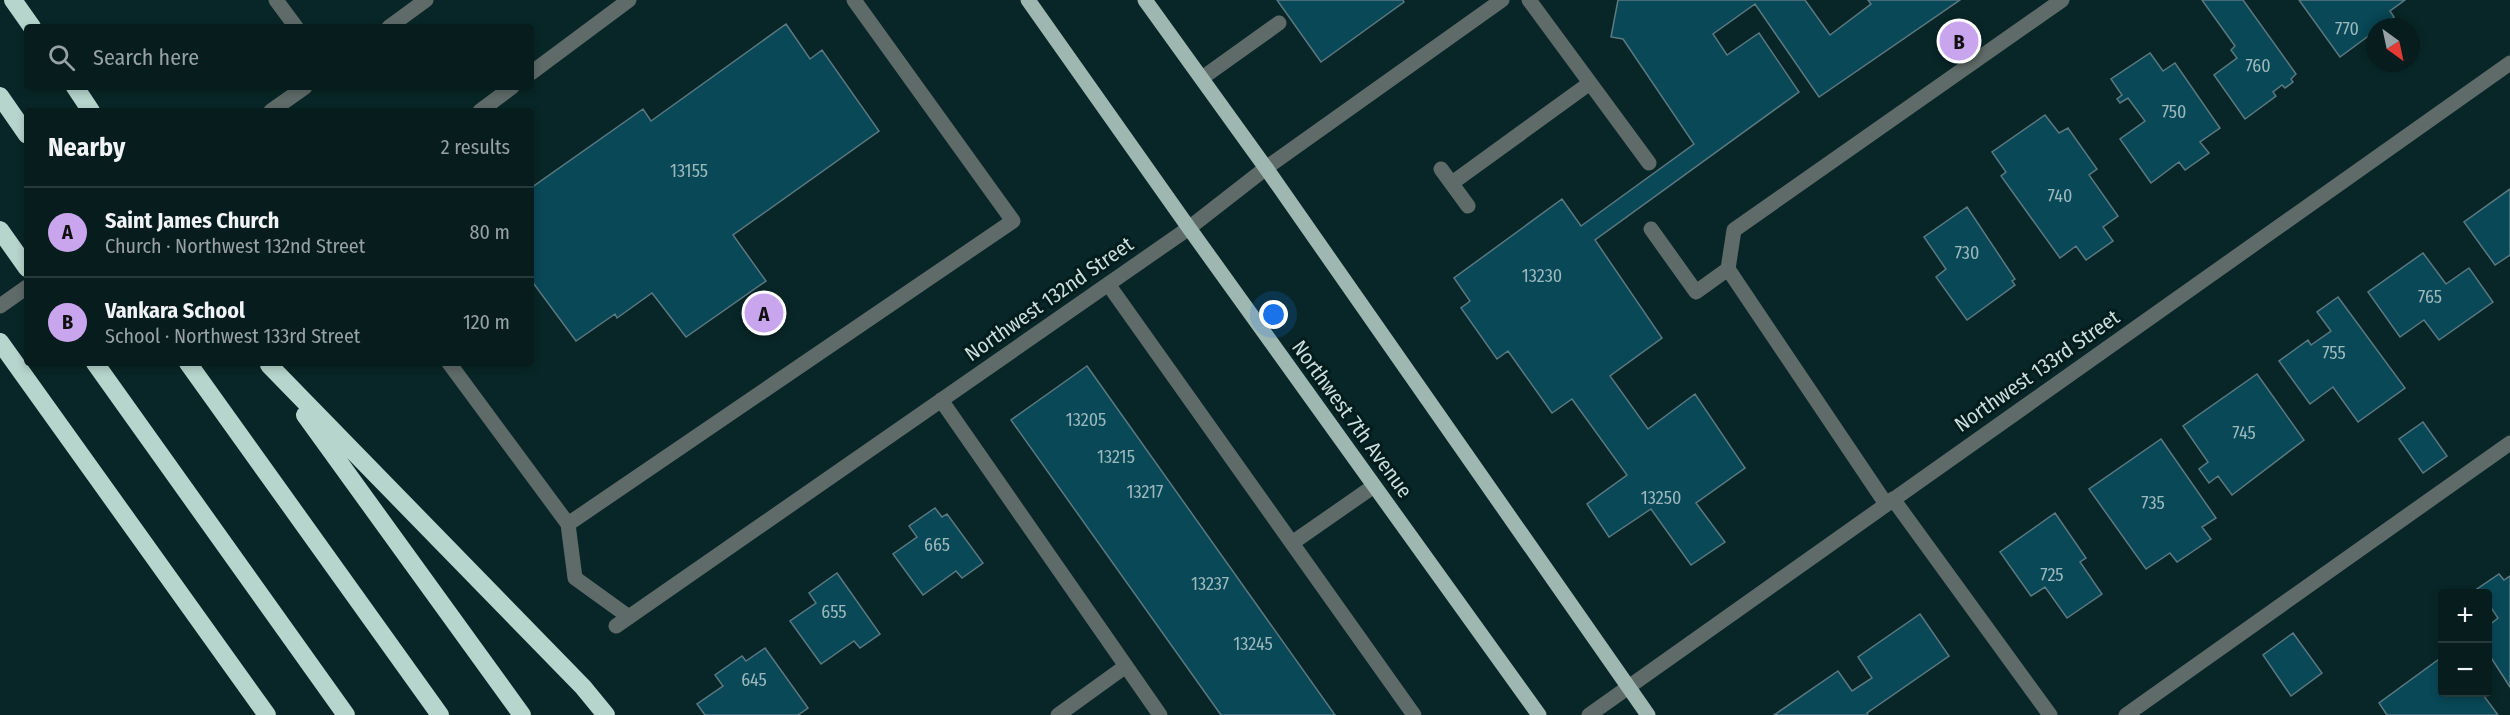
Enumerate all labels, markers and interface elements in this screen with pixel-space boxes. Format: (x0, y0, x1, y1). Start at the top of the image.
pin: B (1940, 18, 1978, 63)
house number: 770 (2335, 18, 2359, 40)
north arrow (2366, 18, 2420, 72)
search box (24, 24, 534, 90)
icon: search (45, 41, 78, 74)
text: Search here (93, 44, 199, 71)
house number: 760 (2245, 55, 2271, 77)
house number: 750 (2162, 101, 2186, 123)
text: Nearby (48, 132, 125, 163)
text: 2 results (441, 135, 510, 159)
house number: 13155 (670, 160, 708, 182)
house number: 740 (2048, 185, 2072, 207)
text: Saint James Church (105, 207, 279, 234)
text: A (62, 220, 73, 244)
text: 80 m (470, 220, 510, 244)
street label: Northwest 132nd Street (960, 231, 1138, 367)
text: Church · Northwest 132nd Street (105, 234, 365, 258)
house number: 730 (1955, 242, 1979, 264)
house number: 13230 (1522, 265, 1562, 287)
house number: 765 (2418, 286, 2442, 308)
pin: A (744, 290, 783, 336)
text: Vankara School (105, 297, 245, 324)
your location (1259, 300, 1288, 329)
street label: Northwest 133rd Street (1949, 304, 2125, 438)
text: B (62, 310, 73, 334)
text: 120 m (463, 310, 510, 334)
text: School · Northwest 133rd Street (105, 324, 360, 348)
street label: Northwest 7th Avenue (1286, 335, 1418, 503)
house number: 755 (2322, 342, 2346, 364)
house number: 13205 (1066, 409, 1106, 431)
house number: 745 (2232, 422, 2256, 444)
house number: 13215 (1097, 446, 1135, 468)
house number: 13217 (1127, 481, 1163, 503)
house number: 13250 (1641, 487, 1681, 509)
house number: 735 (2141, 492, 2165, 514)
house number: 665 (924, 534, 950, 556)
house number: 725 (2040, 564, 2064, 586)
house number: 13237 (1191, 573, 1229, 595)
map controls (2438, 589, 2492, 697)
button: + (2438, 589, 2492, 643)
house number: 655 (821, 601, 847, 623)
house number: 13245 (1233, 633, 1273, 655)
button: − (2438, 643, 2492, 697)
house number: 645 (741, 669, 767, 691)

